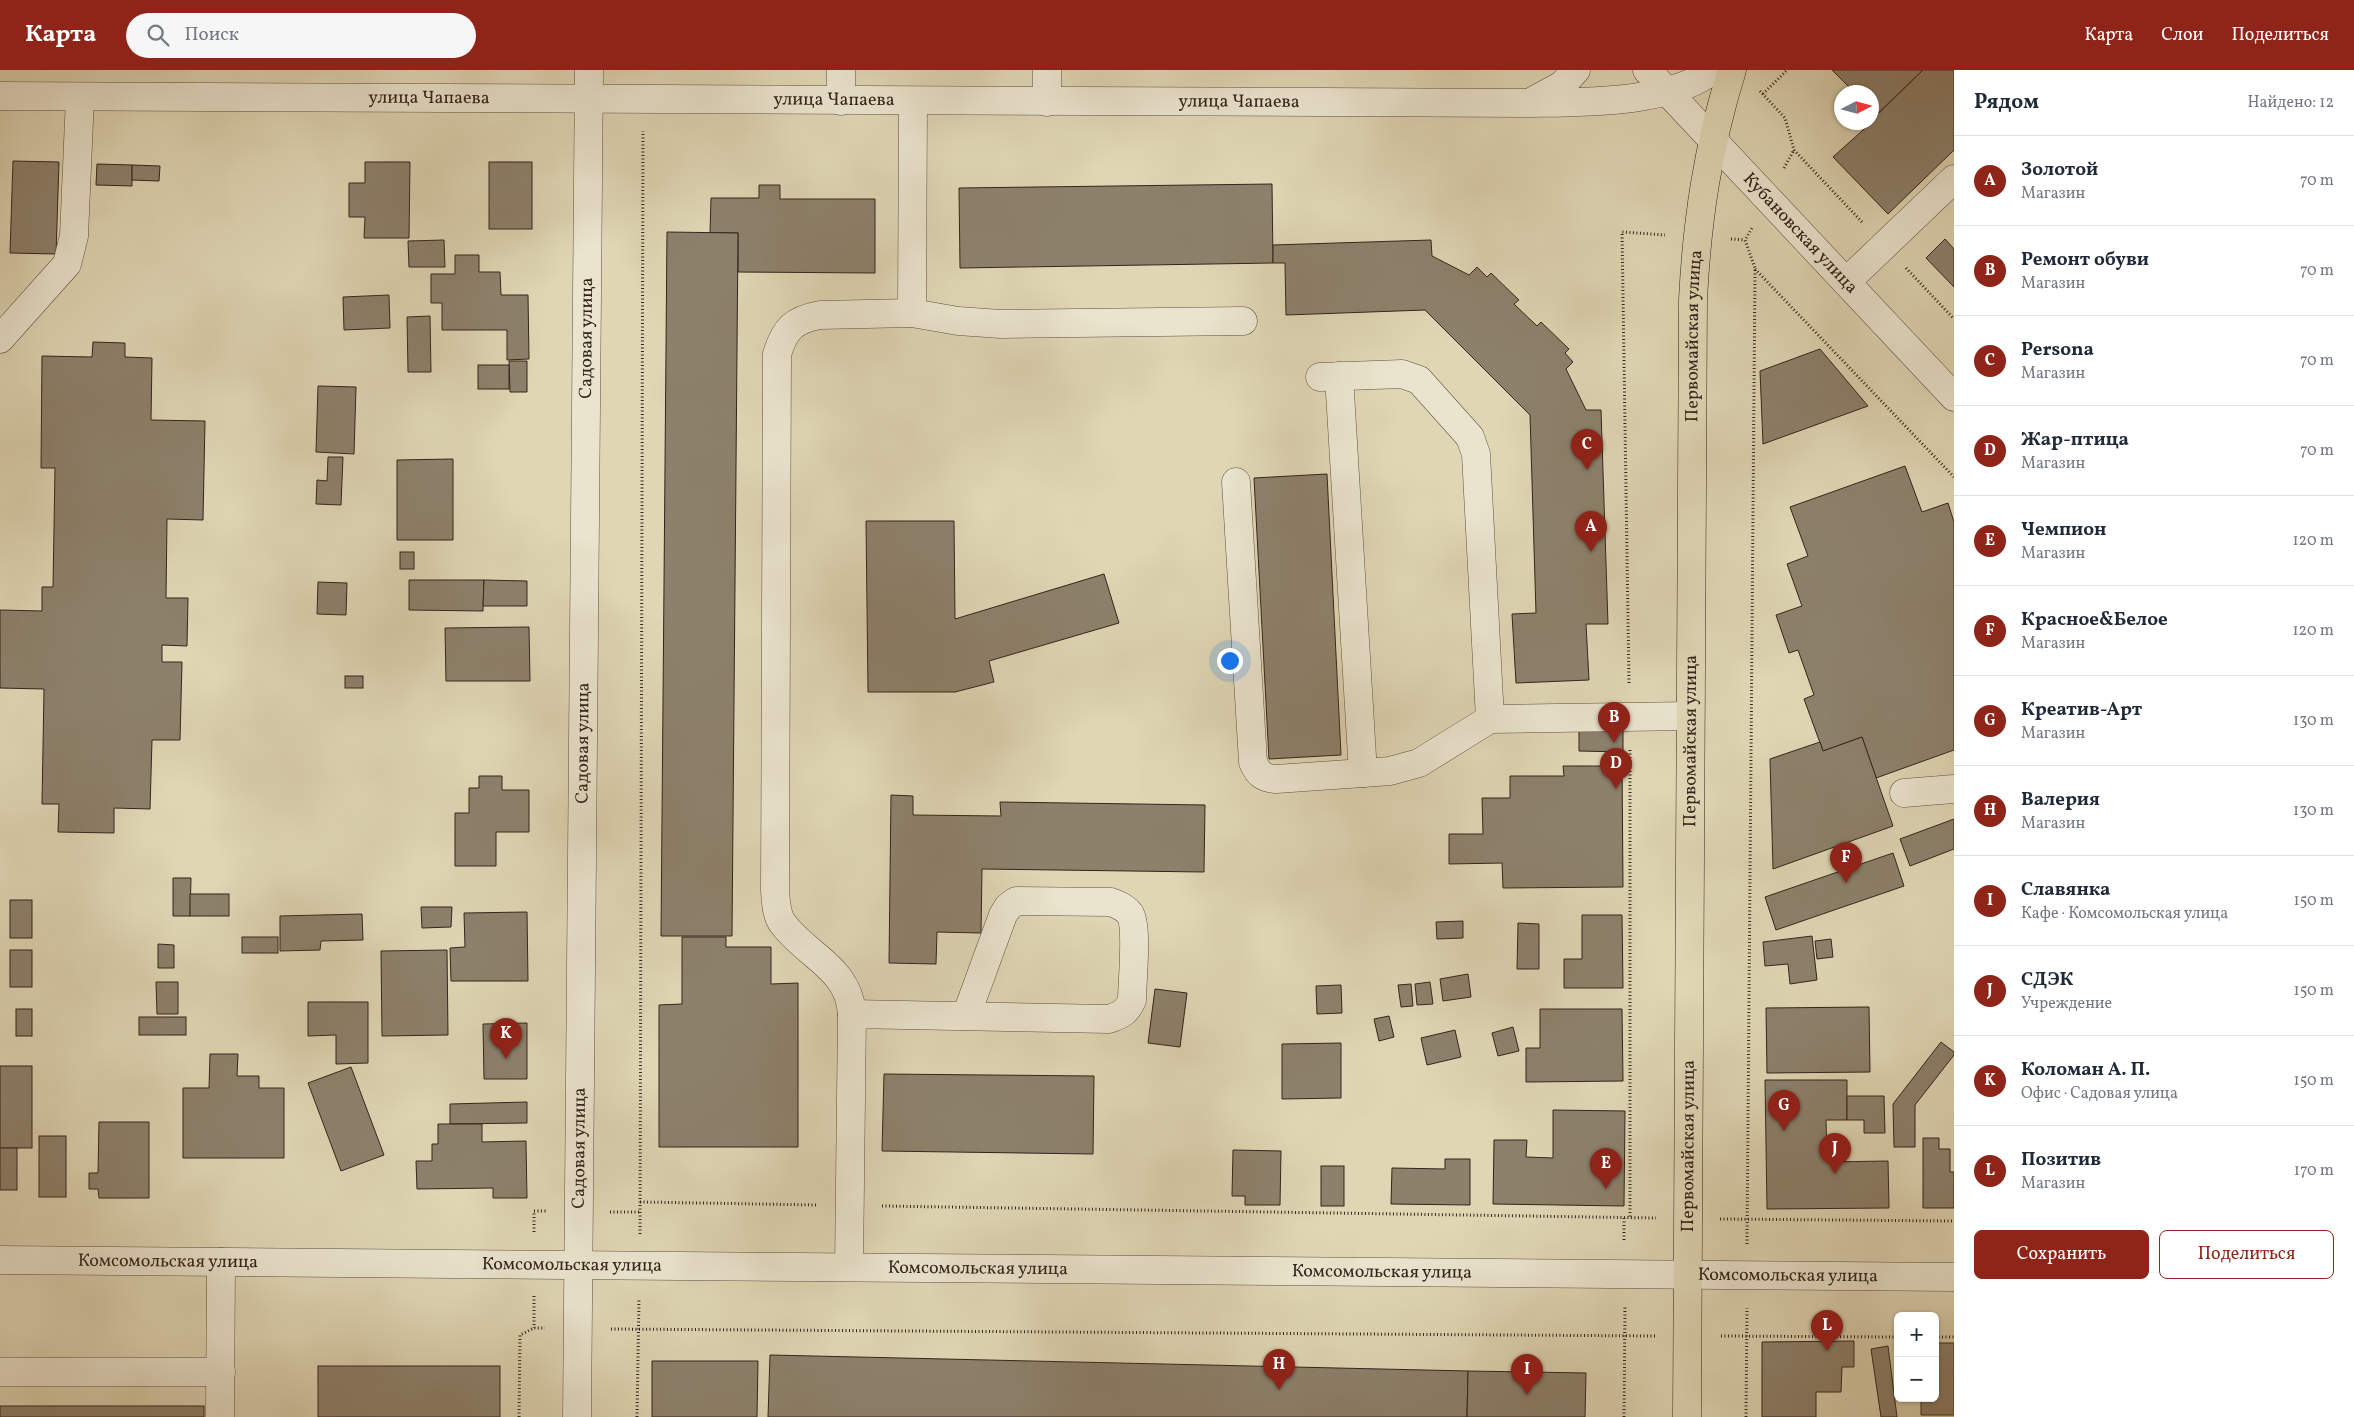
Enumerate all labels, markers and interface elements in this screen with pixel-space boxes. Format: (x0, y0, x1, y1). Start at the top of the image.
search box (126, 13, 476, 58)
text: Карта (25, 18, 96, 52)
icon: search (144, 21, 172, 49)
text: Поиск (184, 22, 239, 48)
text: Карта (2085, 23, 2133, 48)
text: Слои (2161, 23, 2203, 48)
text: Поделиться (2231, 23, 2329, 48)
street label: улица Чапаева (368, 85, 490, 111)
north arrow (1834, 85, 1879, 130)
street label: улица Чапаева (773, 87, 895, 113)
text: Рядом (1974, 88, 2039, 117)
street label: улица Чапаева (1178, 89, 1300, 114)
text: Найдено: 12 (2248, 92, 2334, 114)
text: Золотой (2021, 157, 2098, 183)
street label: Кубановская улица (1737, 167, 1864, 300)
text: A (1984, 170, 1996, 192)
text: 70 m (2300, 170, 2334, 192)
text: Магазин (2021, 183, 2085, 205)
text: Ремонт обуви (2021, 247, 2149, 273)
street label: Первомайская улица (1680, 249, 1709, 422)
text: B (1985, 260, 1995, 282)
text: 70 m (2300, 260, 2334, 282)
text: Магазин (2021, 273, 2085, 295)
street label: Садовая улица (574, 277, 600, 399)
text: Persona (2021, 337, 2094, 363)
text: C (1985, 350, 1995, 372)
text: 70 m (2300, 350, 2334, 372)
text: Магазин (2021, 363, 2085, 385)
text: Жар-птица (2021, 427, 2129, 453)
pin: C (1571, 429, 1603, 470)
text: D (1984, 440, 1996, 462)
text: 70 m (2300, 440, 2334, 462)
text: Магазин (2021, 453, 2085, 475)
pin: A (1575, 511, 1607, 552)
text: Чемпион (2021, 517, 2106, 543)
text: E (1985, 530, 1995, 552)
text: 120 m (2292, 530, 2334, 552)
text: Магазин (2021, 543, 2085, 565)
text: Красное&Белое (2021, 607, 2168, 633)
text: F (1985, 620, 1995, 642)
text: 120 m (2292, 620, 2334, 642)
text: Магазин (2021, 633, 2085, 655)
your location (1217, 648, 1243, 674)
street label: Первомайская улица (1678, 655, 1704, 827)
street label: Садовая улица (570, 682, 596, 804)
text: Креатив-Арт (2021, 697, 2142, 723)
pin: B (1598, 702, 1630, 743)
text: G (1984, 710, 1996, 732)
text: 130 m (2293, 710, 2334, 732)
text: Магазин (2021, 723, 2085, 745)
pin: D (1600, 748, 1632, 789)
text: Валерия (2021, 787, 2100, 813)
text: H (1984, 800, 1996, 822)
text: 130 m (2293, 800, 2334, 822)
text: Магазин (2021, 813, 2085, 835)
pin: F (1830, 842, 1862, 883)
text: Славянка (2021, 877, 2111, 903)
text: I (1987, 890, 1993, 912)
text: 150 m (2293, 890, 2334, 912)
text: Кафе · Комсомольская улица (2021, 903, 2228, 925)
text: СДЭК (2021, 967, 2073, 993)
text: J (1987, 980, 1993, 1002)
text: 150 m (2293, 980, 2334, 1002)
text: Учреждение (2021, 993, 2112, 1015)
pin: K (490, 1018, 522, 1059)
text: Коломан А. П. (2021, 1057, 2150, 1083)
street label: Первомайская улица (1675, 1060, 1701, 1232)
text: K (1984, 1070, 1996, 1092)
text: 150 m (2293, 1070, 2334, 1092)
text: Офис · Садовая улица (2021, 1083, 2178, 1105)
street label: Садовая улица (566, 1087, 592, 1209)
pin: G (1768, 1090, 1800, 1131)
pin: J (1819, 1133, 1851, 1174)
text: Позитив (2021, 1147, 2101, 1173)
pin: E (1590, 1148, 1622, 1189)
text: L (1985, 1160, 1995, 1182)
text: 170 m (2294, 1160, 2334, 1182)
text: Магазин (2021, 1173, 2085, 1195)
button: Сохранить (1974, 1230, 2149, 1279)
button: Поделиться (2159, 1230, 2334, 1279)
street label: Комсомольская улица (78, 1248, 258, 1275)
street label: Комсомольская улица (482, 1252, 662, 1278)
street label: Комсомольская улица (888, 1255, 1068, 1282)
street label: Комсомольская улица (1292, 1259, 1472, 1285)
street label: Комсомольская улица (1698, 1262, 1878, 1289)
pin: L (1811, 1310, 1843, 1351)
map controls (1894, 1312, 1939, 1402)
button: + (1894, 1312, 1939, 1357)
pin: H (1263, 1349, 1295, 1390)
pin: I (1511, 1354, 1543, 1395)
button: − (1894, 1357, 1939, 1402)

